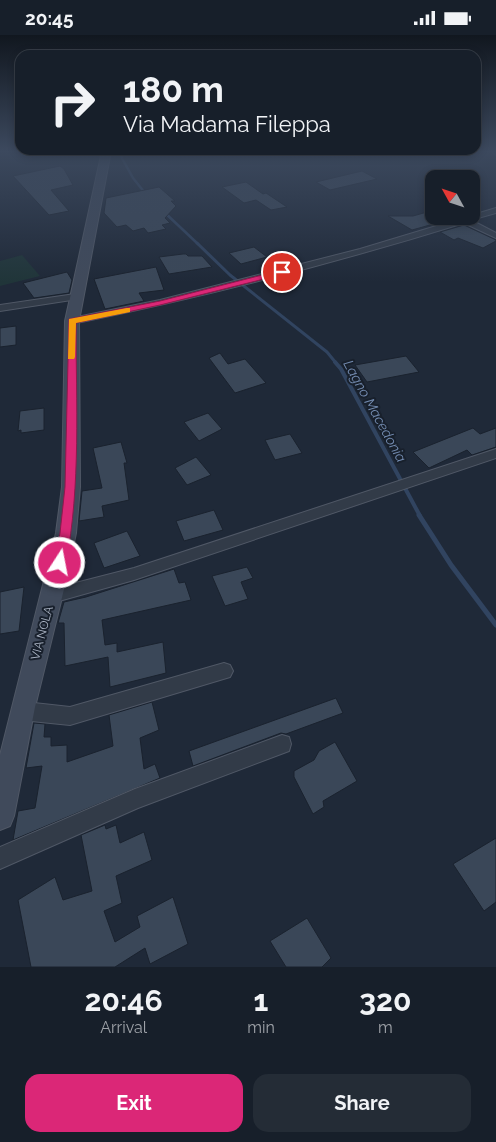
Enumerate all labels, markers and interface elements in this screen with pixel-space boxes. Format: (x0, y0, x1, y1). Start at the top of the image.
text: 20:45 (25, 7, 73, 29)
text: 180 m (123, 69, 224, 110)
icon: right (40, 70, 105, 135)
text: Via Madama Fileppa (123, 111, 331, 137)
north arrow (425, 170, 480, 225)
map controls (425, 170, 480, 225)
pin (261, 251, 303, 293)
icon: arrive (268, 258, 296, 286)
water label: Lagno Macedonia (340, 357, 410, 465)
position arrow (33, 536, 85, 588)
street label: VIA NOLA (28, 604, 56, 662)
text: 20:46 (85, 983, 163, 1018)
text: 1 (254, 983, 268, 1018)
text: 320 (359, 983, 411, 1018)
text: Arrival (100, 1018, 147, 1037)
text: min (247, 1018, 275, 1037)
text: m (378, 1018, 393, 1037)
button: Exit (25, 1074, 243, 1132)
button: Share (253, 1074, 471, 1132)

